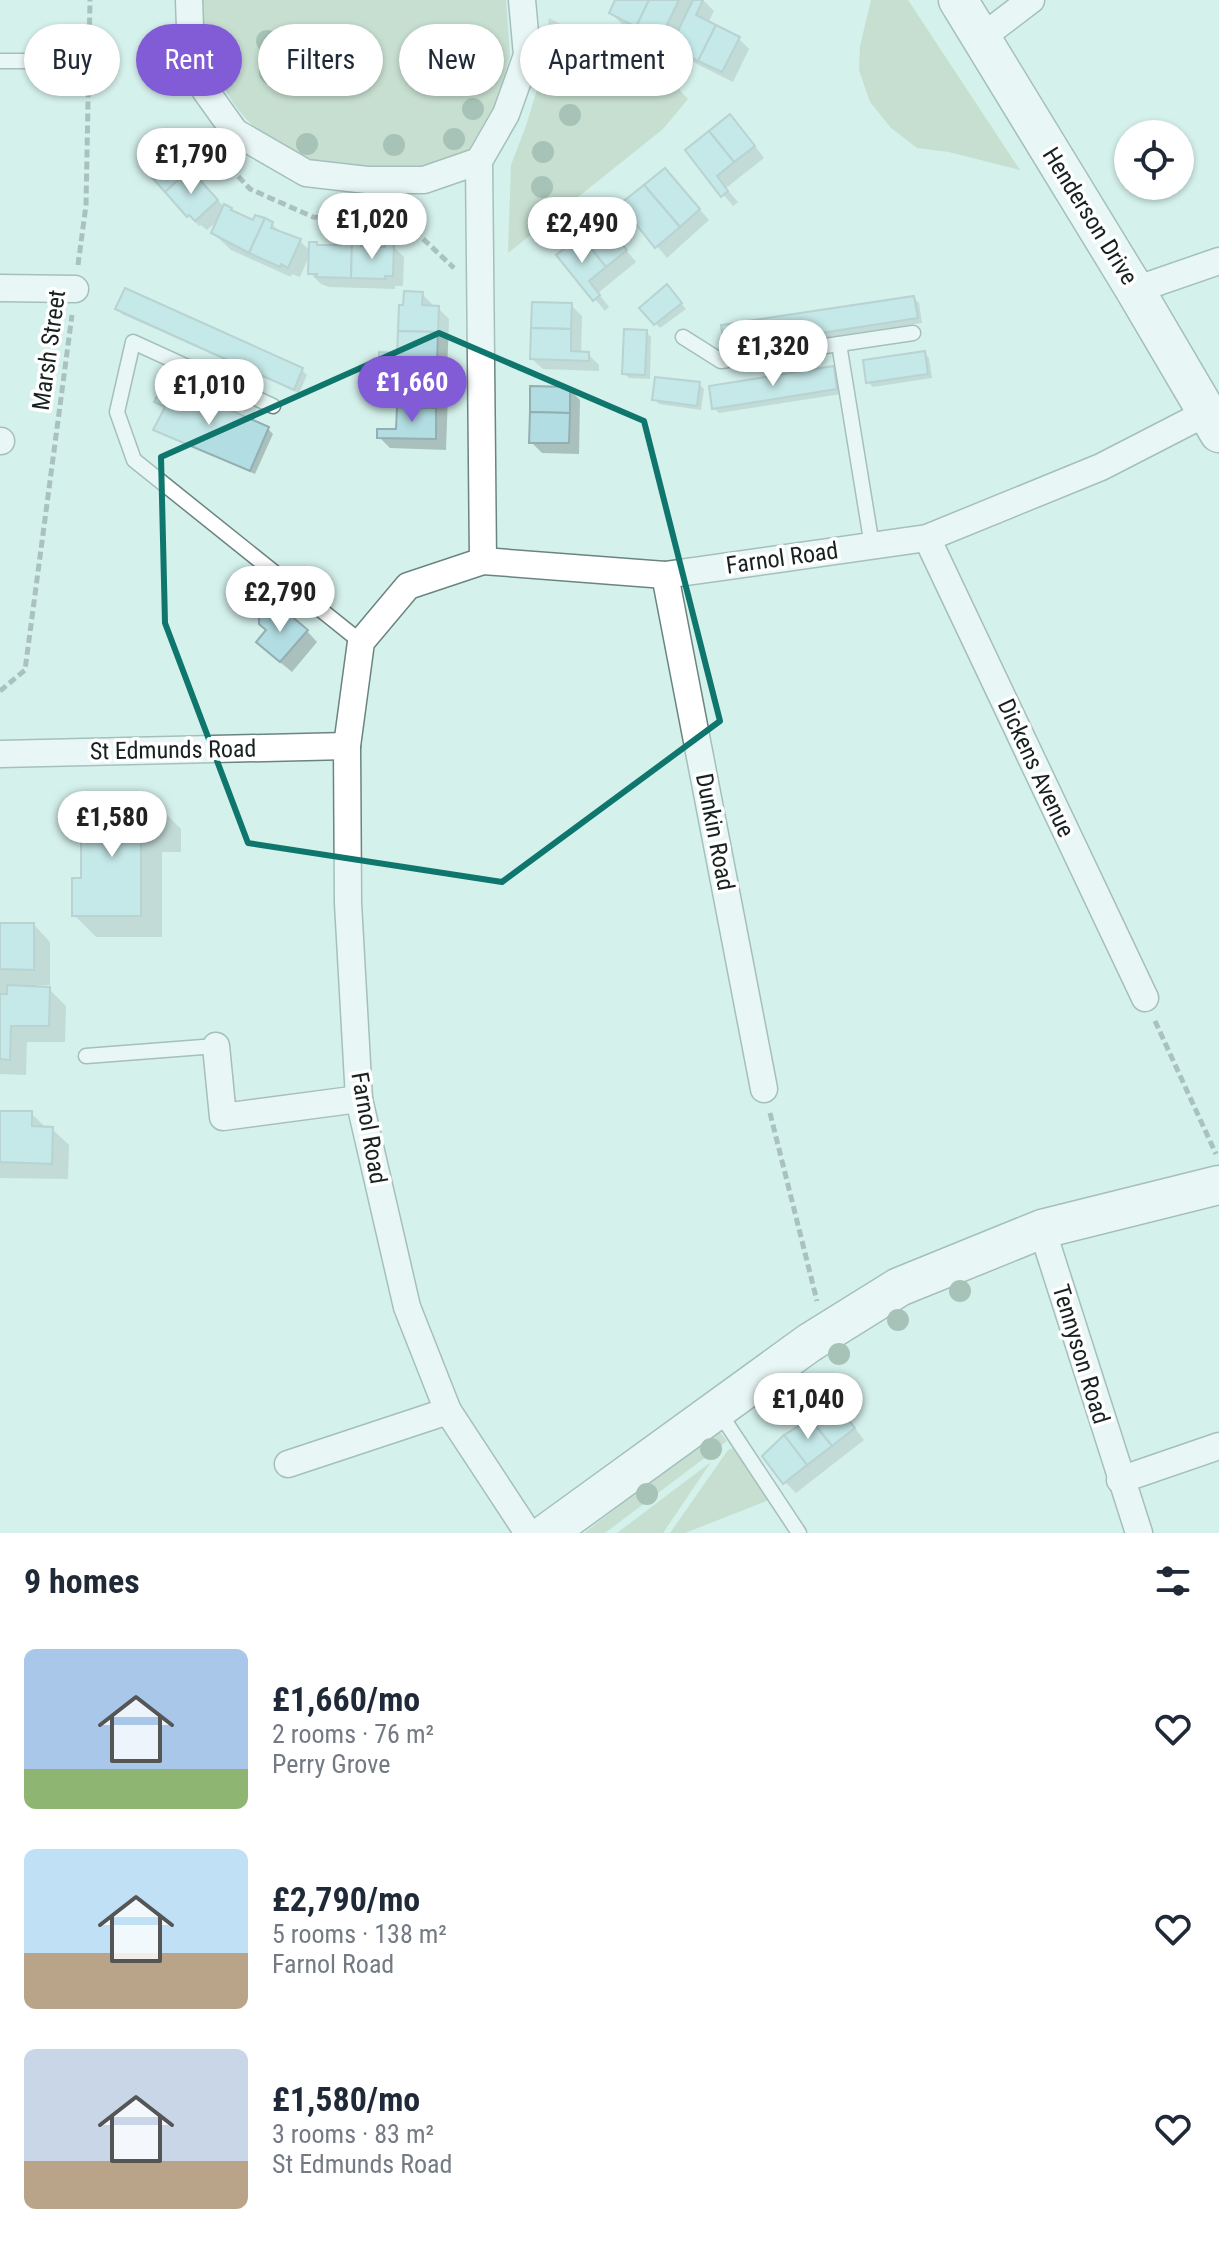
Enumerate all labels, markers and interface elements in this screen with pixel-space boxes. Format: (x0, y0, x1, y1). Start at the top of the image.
chip: Buy (24, 24, 120, 96)
chip: Rent (136, 24, 242, 96)
chip: Filters (258, 24, 383, 96)
chip: New (399, 24, 504, 96)
chip: Apartment (520, 24, 693, 96)
map controls (1114, 120, 1194, 200)
button: locate (1114, 120, 1194, 200)
pin: £1,790 (126, 128, 256, 196)
text: £1,790 (155, 139, 227, 169)
street label: Henderson Drive (1037, 142, 1143, 290)
pin: £1,020 (307, 193, 437, 261)
pin: £2,490 (517, 197, 647, 265)
text: £1,020 (336, 204, 408, 234)
text: £2,490 (546, 208, 618, 238)
street label: Marsh Street (27, 288, 71, 412)
pin: £1,320 (708, 320, 838, 388)
text: £1,320 (737, 331, 809, 361)
pin: £1,660 (347, 356, 477, 424)
pin: £1,010 (144, 359, 274, 427)
text: £1,660 (376, 367, 448, 397)
text: £1,010 (173, 370, 245, 400)
street label: Farnol Road (724, 536, 840, 580)
pin: £2,790 (215, 566, 345, 634)
text: £2,790 (244, 577, 316, 607)
street label: Dickens Avenue (992, 694, 1080, 842)
street label: St Edmunds Road (90, 735, 256, 765)
street label: Dunkin Road (690, 771, 740, 893)
pin: £1,580 (47, 791, 177, 859)
text: £1,580 (76, 802, 148, 832)
street label: Farnol Road (345, 1070, 393, 1186)
street label: Tennyson Road (1047, 1281, 1115, 1427)
pin: £1,040 (743, 1373, 873, 1441)
text: £1,040 (772, 1384, 844, 1414)
icon: filters (1151, 1559, 1195, 1603)
text: 9 homes (24, 1561, 140, 1601)
text: £1,660/mo (272, 1679, 420, 1719)
icon: home (88, 1681, 184, 1777)
icon: heart (1151, 1707, 1195, 1751)
text: 2 rooms · 76 m² (272, 1719, 434, 1749)
text: Perry Grove (272, 1749, 390, 1779)
text: £2,790/mo (272, 1879, 420, 1919)
icon: home (88, 1881, 184, 1977)
icon: heart (1151, 1907, 1195, 1951)
text: 5 rooms · 138 m² (272, 1919, 447, 1949)
text: Farnol Road (272, 1949, 394, 1979)
text: £1,580/mo (272, 2079, 420, 2119)
icon: home (88, 2081, 184, 2177)
icon: heart (1151, 2107, 1195, 2151)
text: 3 rooms · 83 m² (272, 2119, 434, 2149)
text: St Edmunds Road (272, 2149, 452, 2179)

